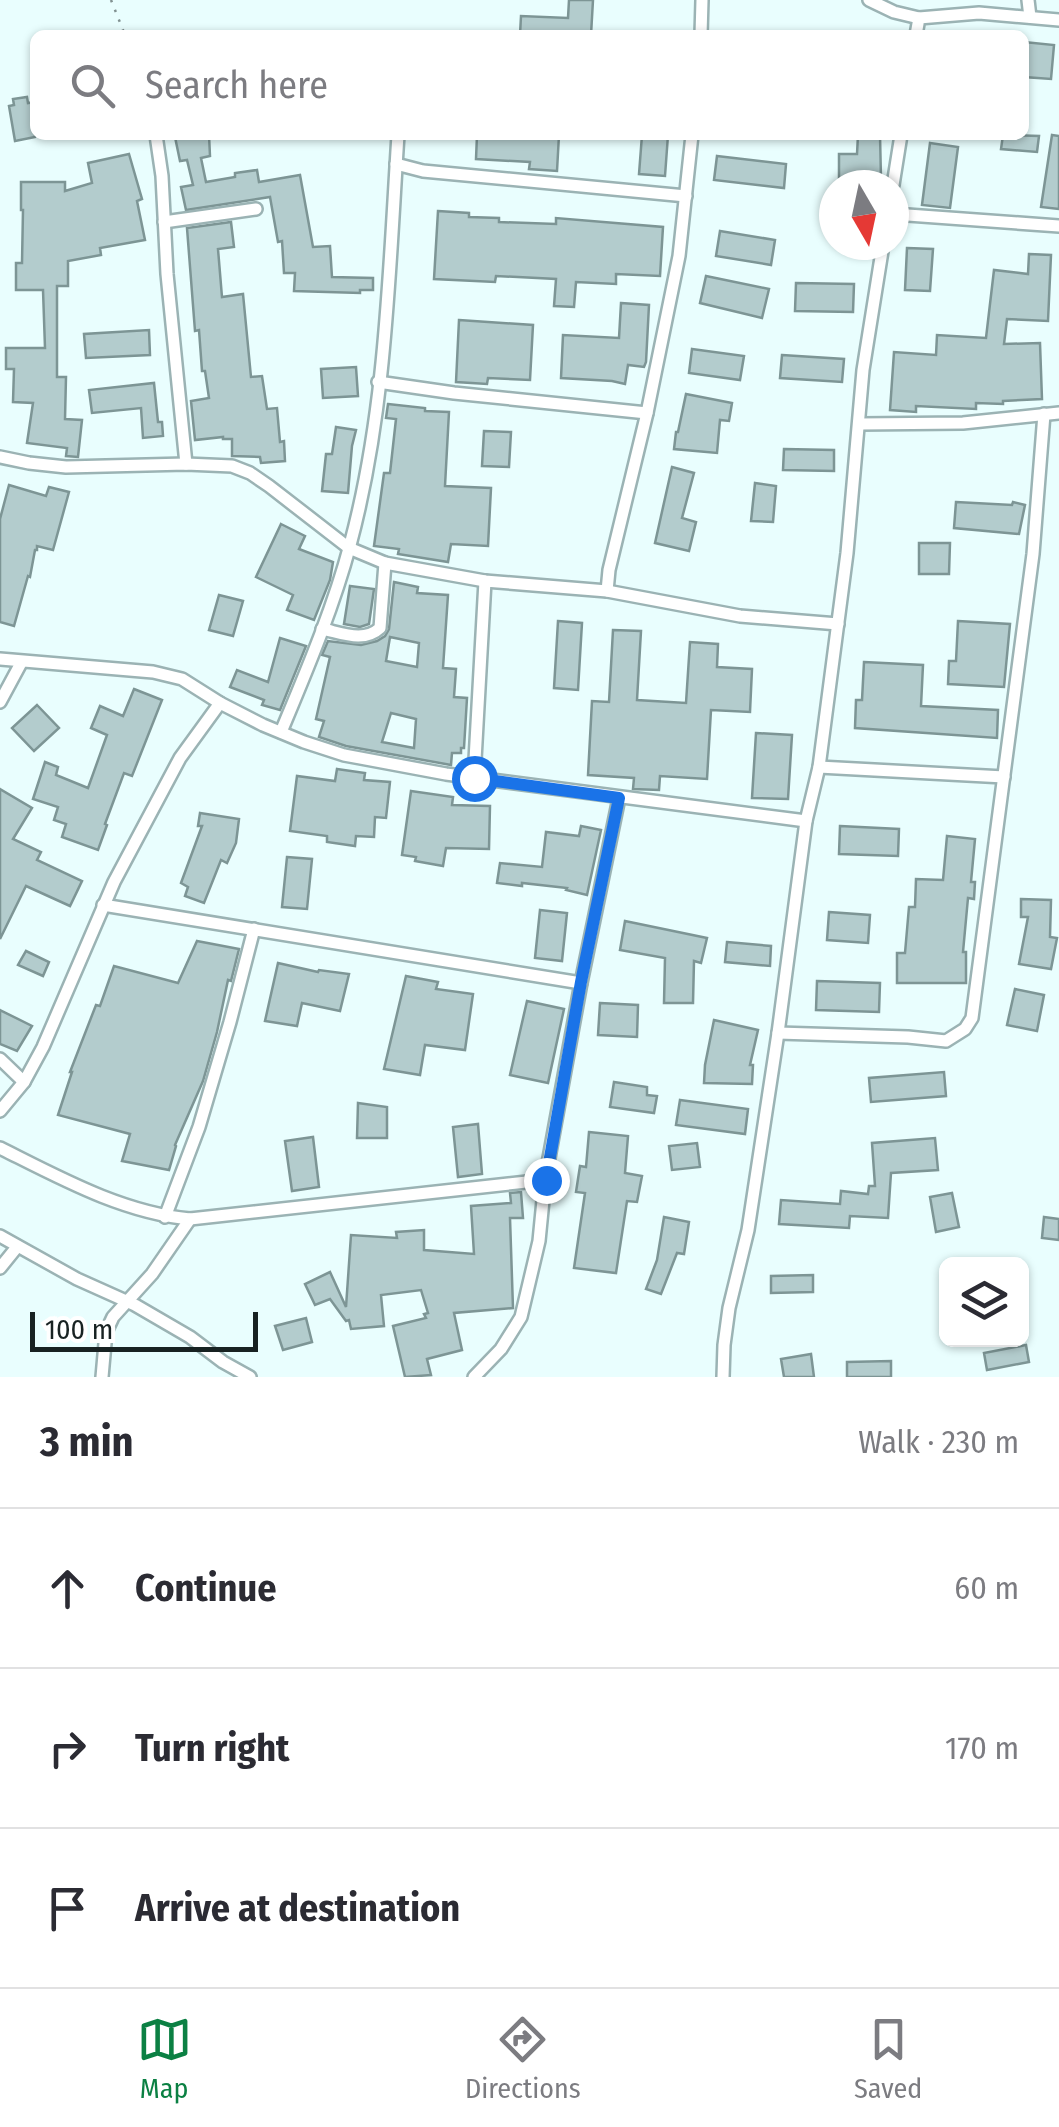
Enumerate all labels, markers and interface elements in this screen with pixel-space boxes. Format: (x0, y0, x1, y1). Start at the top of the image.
search box (30, 30, 1029, 140)
icon: search (65, 58, 120, 113)
text: Search here (145, 62, 328, 108)
north arrow (819, 170, 909, 260)
route start (452, 756, 498, 802)
route end (524, 1158, 570, 1204)
map controls (939, 1257, 1029, 1347)
button: layers (939, 1257, 1029, 1347)
scale bar (30, 1307, 258, 1352)
text: 100 m (45, 1313, 113, 1346)
text: 3 min (40, 1417, 134, 1467)
text: Walk · 230 m (858, 1423, 1019, 1461)
icon: ahead (40, 1561, 95, 1616)
text: Continue (135, 1565, 276, 1611)
text: 60 m (954, 1569, 1019, 1607)
icon: right (40, 1721, 95, 1776)
text: Turn right (135, 1725, 289, 1771)
text: 170 m (945, 1729, 1019, 1767)
icon: arrive (40, 1881, 95, 1936)
text: Arrive at destination (135, 1885, 460, 1931)
tab: Map (137, 2012, 192, 2105)
tab: Directions (465, 2012, 581, 2105)
tab: Saved (854, 2012, 922, 2105)

